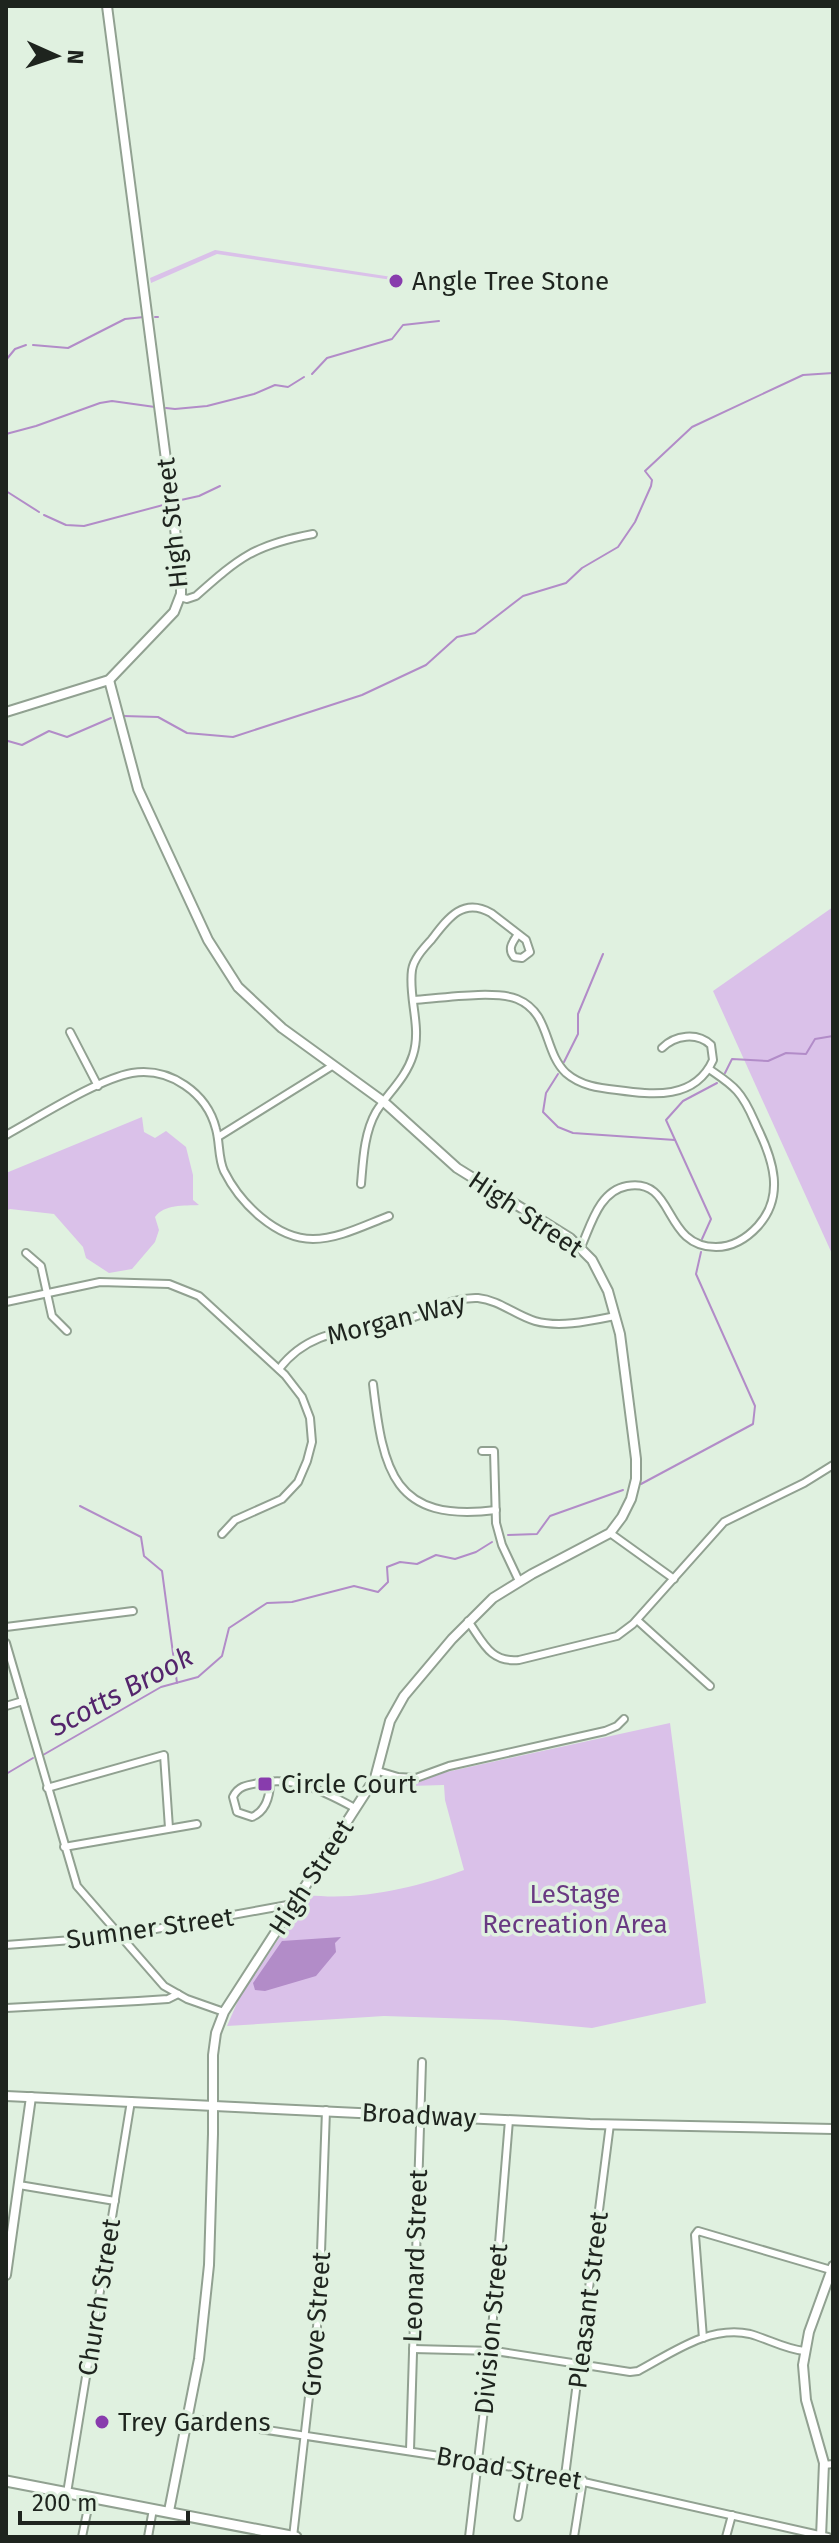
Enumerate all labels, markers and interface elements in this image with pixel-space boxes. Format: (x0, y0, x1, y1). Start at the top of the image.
north arrow (16, 16, 96, 96)
text: N (62, 49, 89, 65)
place label: Angle Tree Stone (412, 266, 609, 297)
marker: Angle Tree Stone (387, 272, 405, 290)
street label: High Street (150, 455, 195, 590)
street label: High Street (463, 1165, 589, 1264)
street label: Morgan Way (324, 1287, 469, 1352)
water label: Scotts Brook (43, 1640, 199, 1744)
place label: Circle Court (281, 1769, 418, 1800)
marker: Circle Court (256, 1775, 274, 1793)
street label: High Street (263, 1813, 360, 1941)
park label: LeStage Recreation Area (482, 1879, 668, 1940)
street label: Sumner Street (64, 1901, 236, 1956)
street label: Broadway (361, 2097, 477, 2134)
street label: Leonard Street (397, 2168, 434, 2343)
street label: Pleasant Street (562, 2209, 615, 2390)
street label: Church Street (72, 2216, 127, 2378)
street label: Division Street (469, 2242, 514, 2416)
street label: Grove Street (296, 2250, 337, 2397)
place label: Trey Gardens (118, 2407, 271, 2438)
marker: Trey Gardens (93, 2413, 111, 2431)
street label: Broad Street (434, 2440, 585, 2497)
scale bar (20, 2475, 188, 2525)
text: 200 m (32, 2489, 98, 2517)

